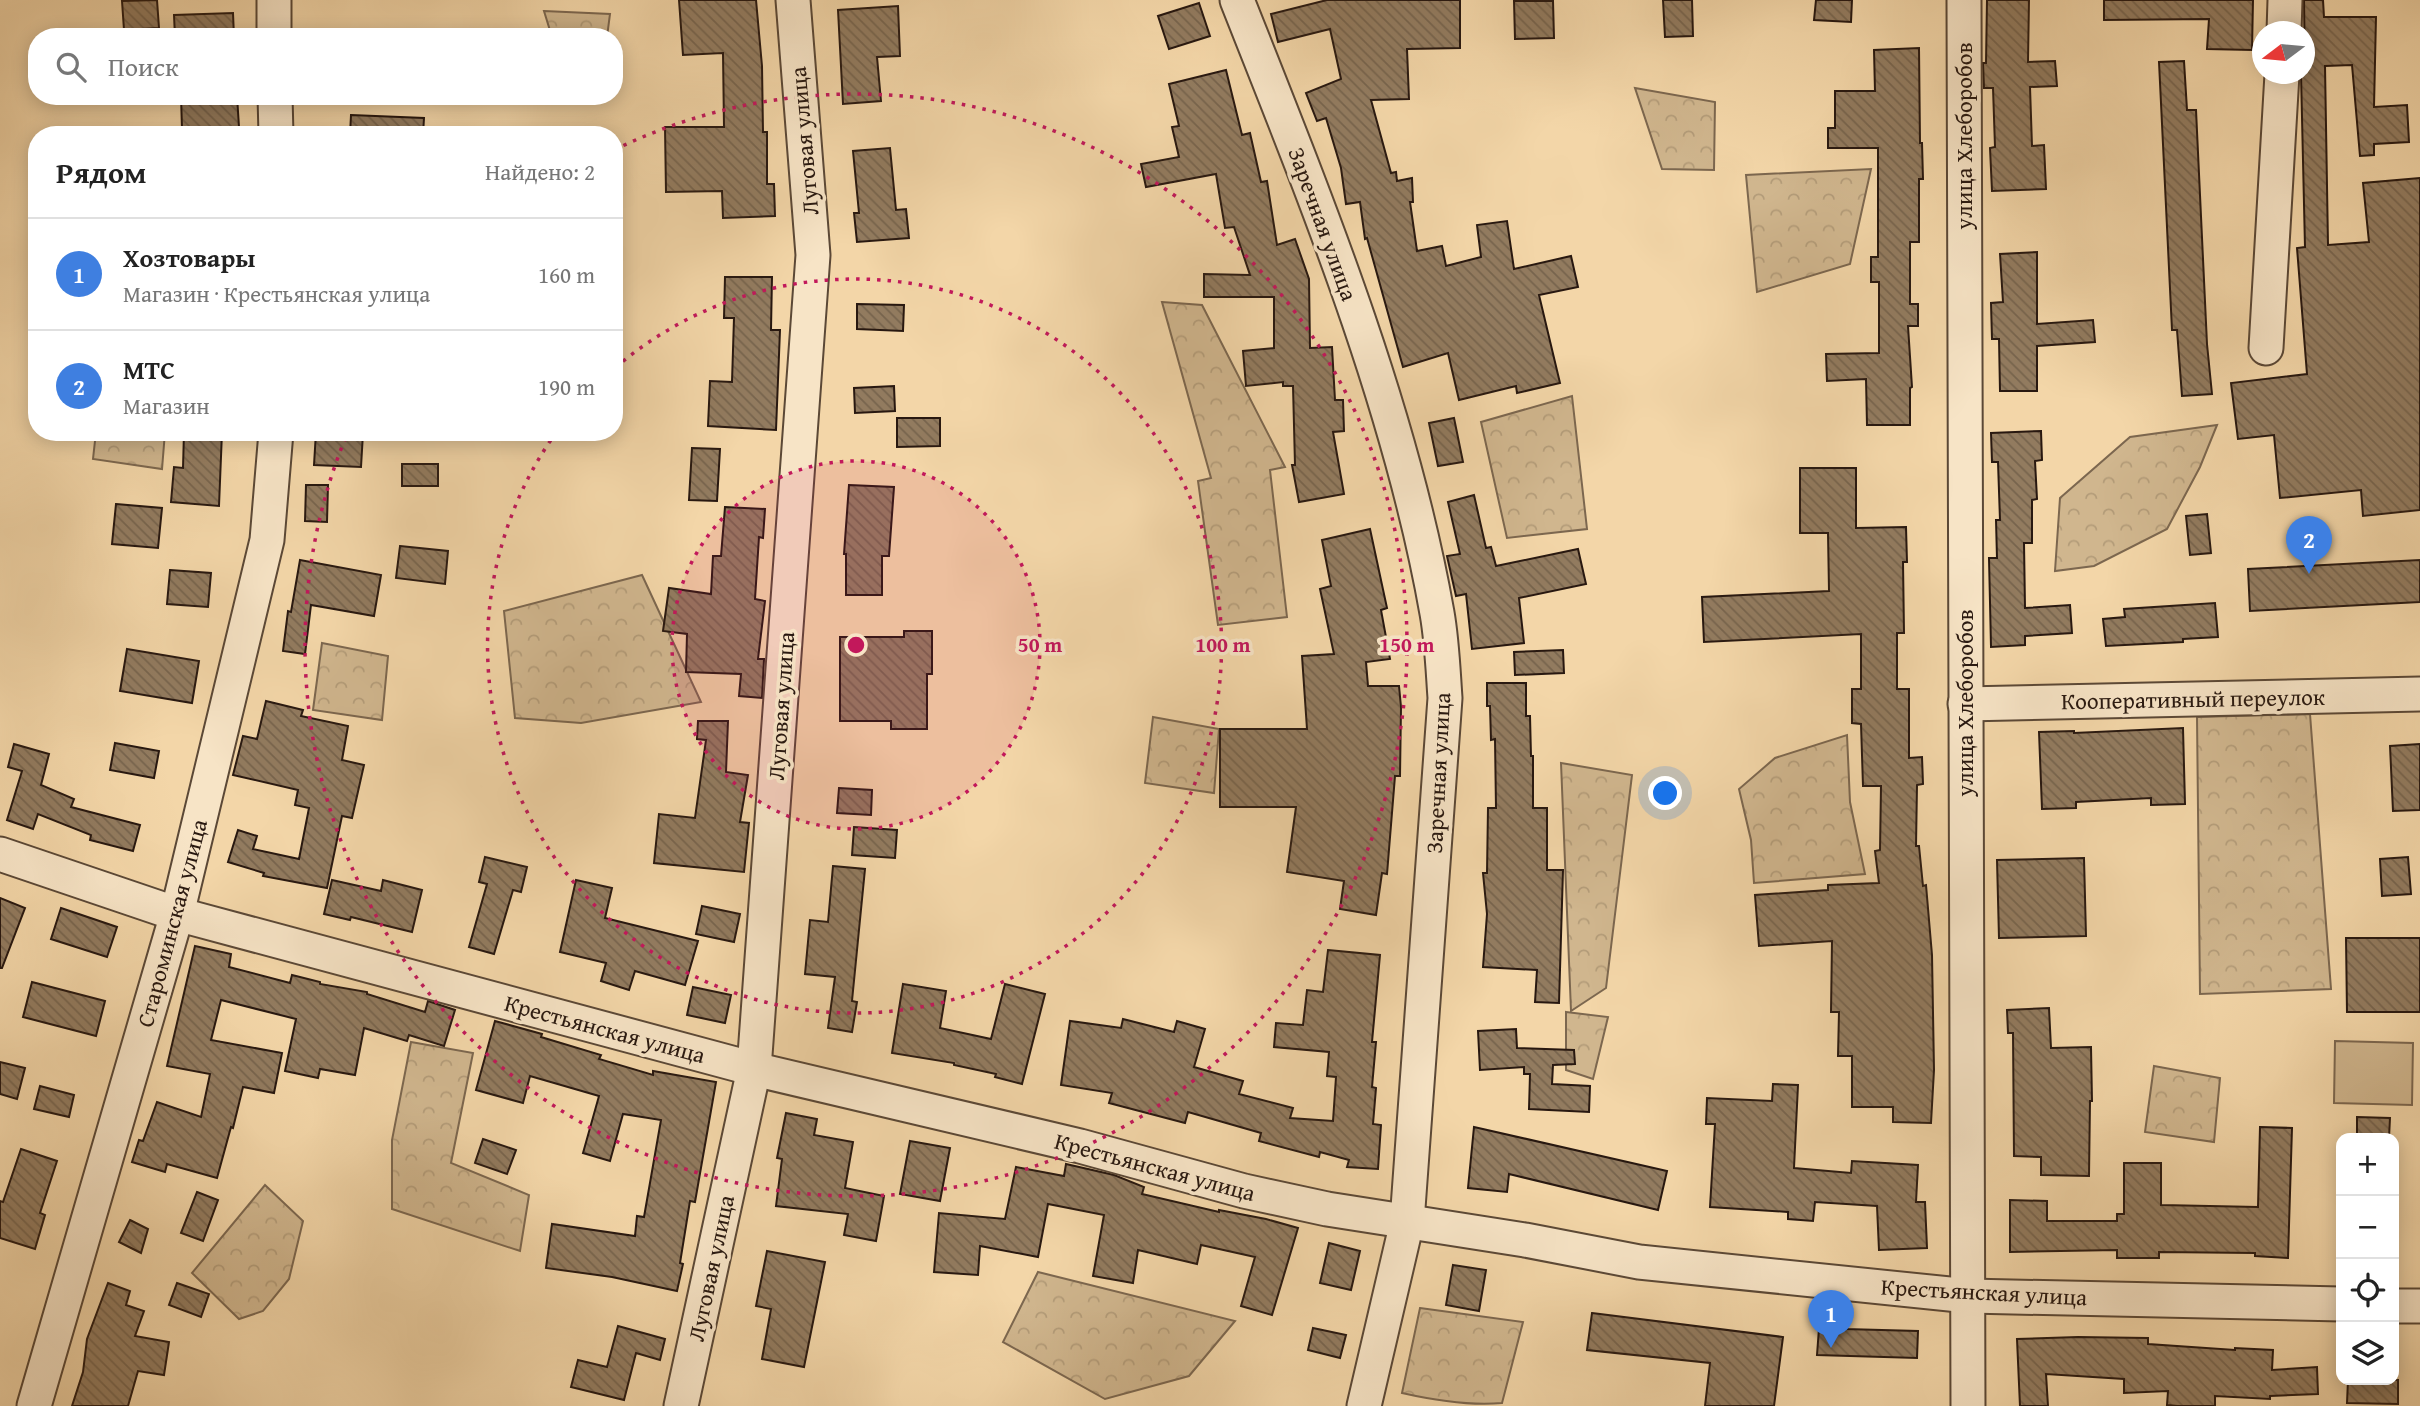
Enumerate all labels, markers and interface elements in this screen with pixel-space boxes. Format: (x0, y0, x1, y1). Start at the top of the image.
north arrow (2252, 21, 2315, 84)
search box (28, 28, 623, 105)
street label: улица Хлеборобов (1947, 42, 1980, 231)
text: Поиск (108, 47, 179, 86)
icon: search (52, 48, 90, 86)
street label: Луговая улица (781, 65, 826, 217)
street label: Заречная улица (1280, 142, 1367, 305)
text: Рядом (56, 150, 147, 194)
text: Найдено: 2 (485, 155, 595, 188)
text: Хозтовары (123, 238, 255, 277)
text: 1 (73, 258, 85, 291)
text: 160 m (538, 258, 595, 291)
text: Магазин · Крестьянская улица (123, 277, 430, 310)
text: МТС (123, 350, 175, 389)
text: 2 (73, 370, 85, 403)
text: 190 m (538, 370, 595, 403)
text: Магазин (123, 389, 210, 422)
pin: 2 (2286, 516, 2332, 574)
street label: улица Хлеборобов (1948, 609, 1981, 798)
text: 50 m (1018, 629, 1062, 660)
text: 100 m (1195, 629, 1251, 660)
text: 150 m (1379, 629, 1435, 660)
street label: Луговая улица (759, 631, 802, 781)
centre of rings (844, 633, 868, 657)
street label: Кооперативный переулок (2061, 680, 2325, 717)
street label: Заречная улица (1417, 691, 1458, 854)
your location (1648, 776, 1682, 810)
street label: Староминская улица (128, 815, 215, 1031)
street label: Крестьянская улица (501, 986, 709, 1071)
street label: Крестьянская улица (1051, 1124, 1259, 1209)
map controls (2336, 1133, 2399, 1385)
button: + (2336, 1133, 2399, 1196)
street label: Луговая улица (679, 1192, 742, 1344)
button: − (2336, 1196, 2399, 1259)
button: locate (2336, 1259, 2399, 1322)
street label: Крестьянская улица (1880, 1270, 2088, 1313)
pin: 1 (1808, 1290, 1854, 1348)
button: layers (2336, 1322, 2399, 1385)

